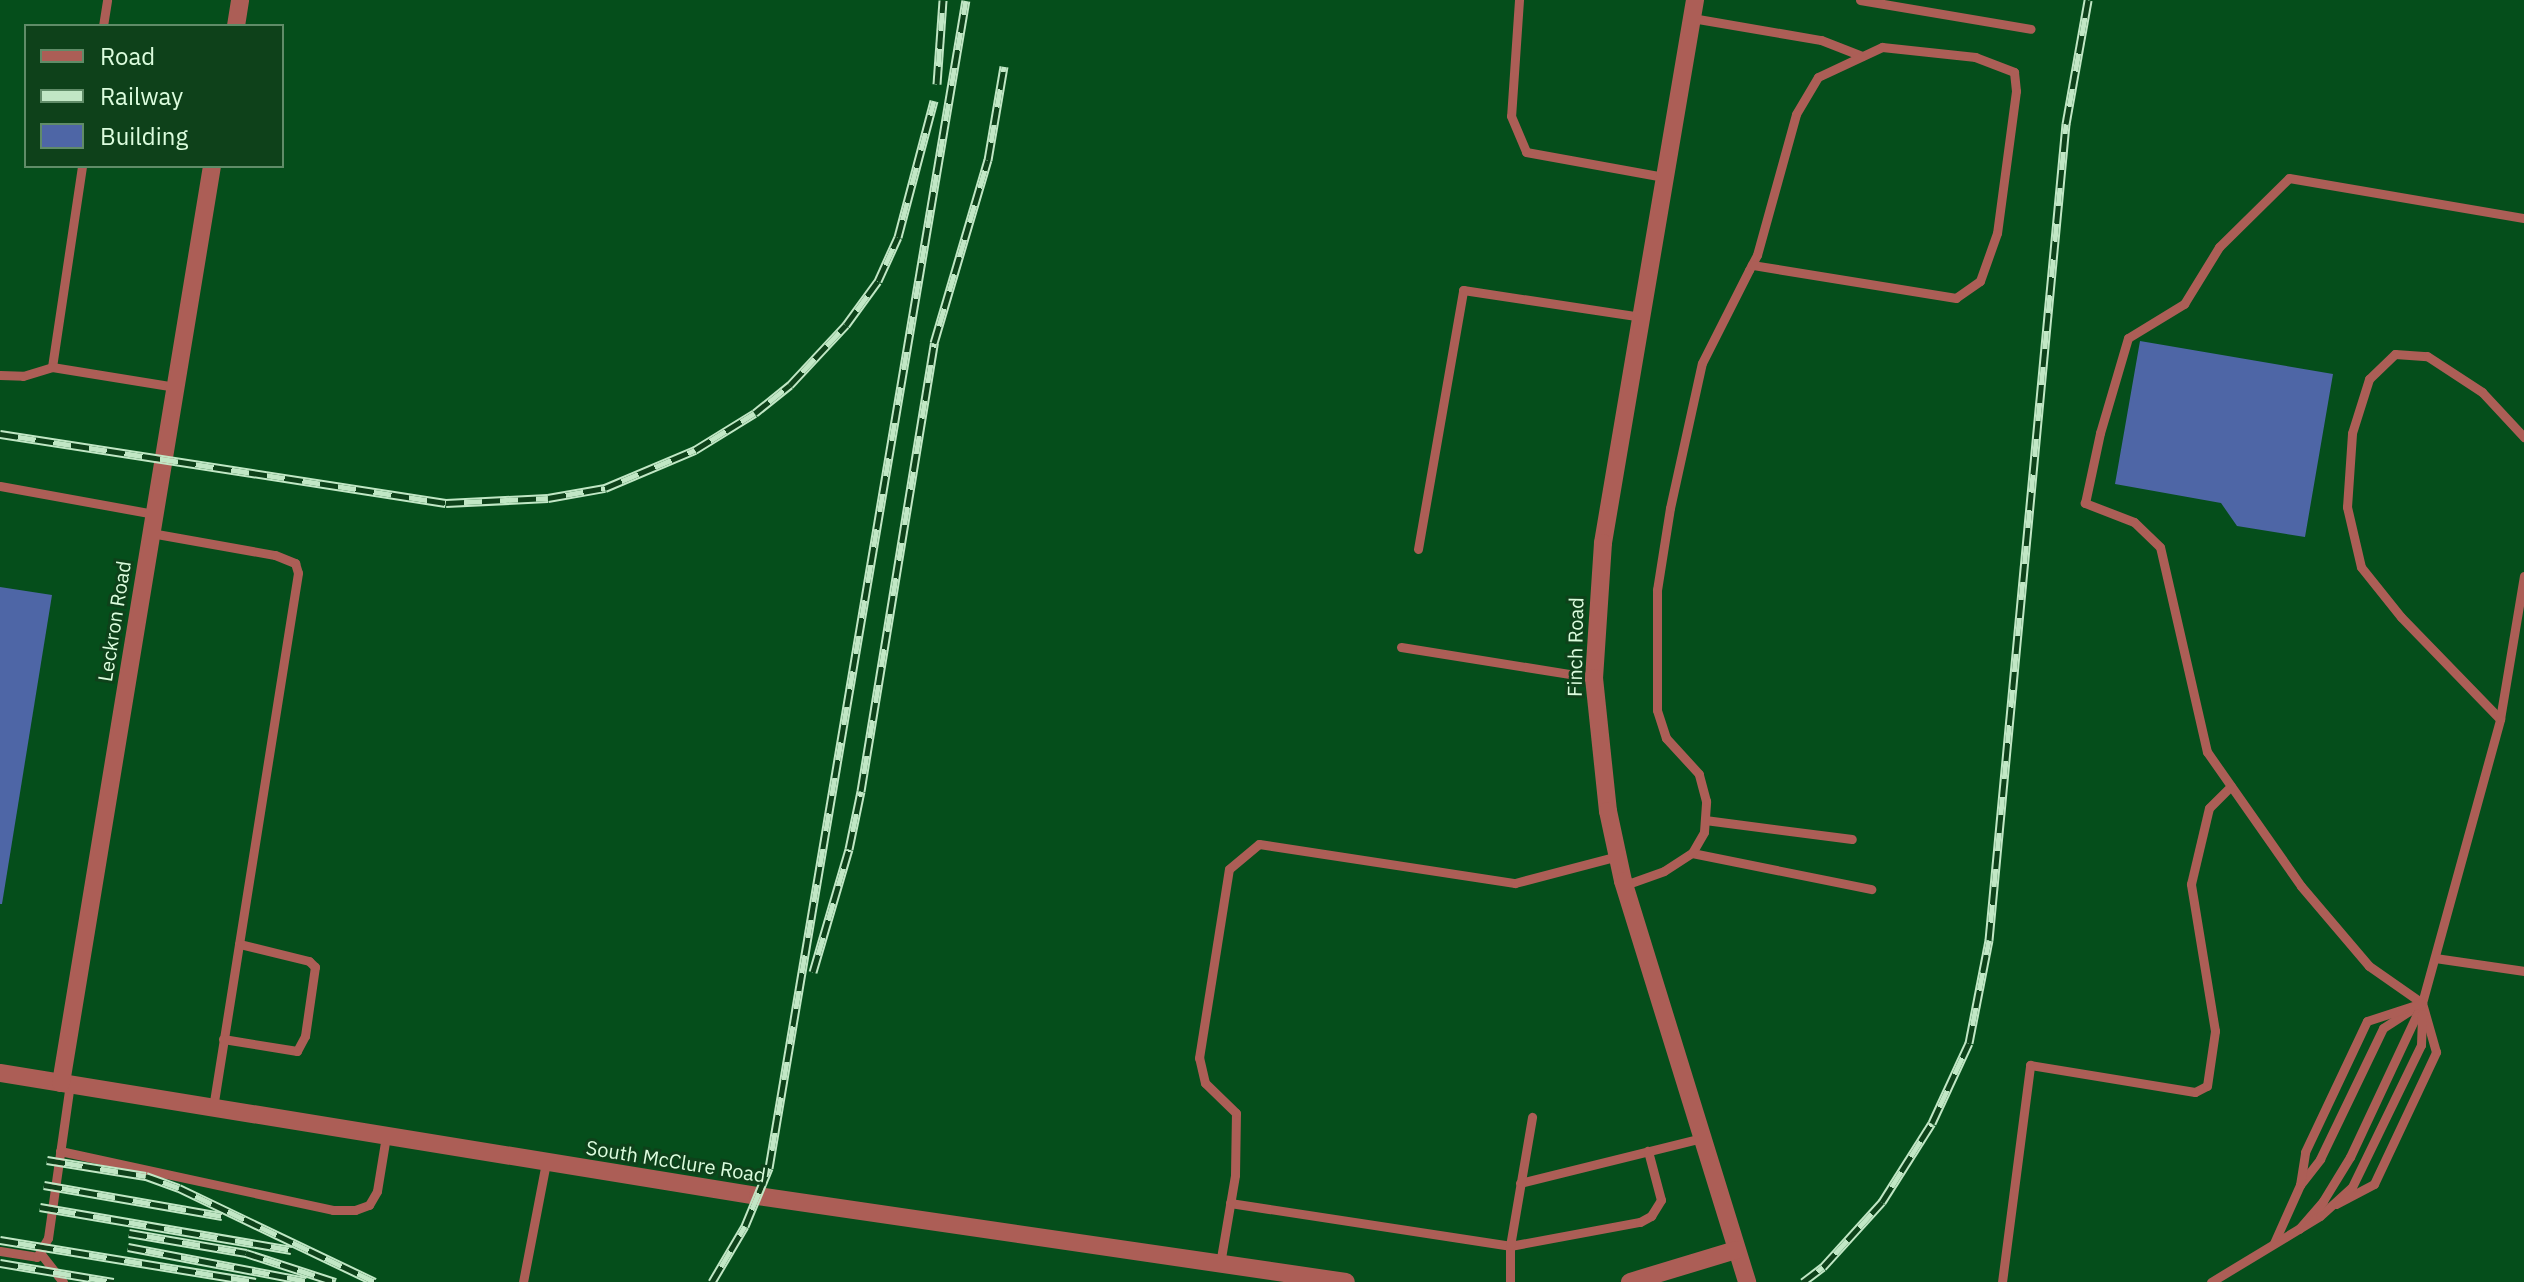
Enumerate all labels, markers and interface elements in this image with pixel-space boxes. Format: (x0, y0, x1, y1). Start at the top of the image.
legend (24, 24, 284, 168)
text: Road (100, 40, 155, 72)
text: Railway (100, 80, 183, 112)
text: Building (100, 120, 188, 152)
street label: Leckron Road (93, 559, 135, 683)
street label: Finch Road (1562, 597, 1588, 697)
street label: South McClure Road (584, 1135, 768, 1187)

